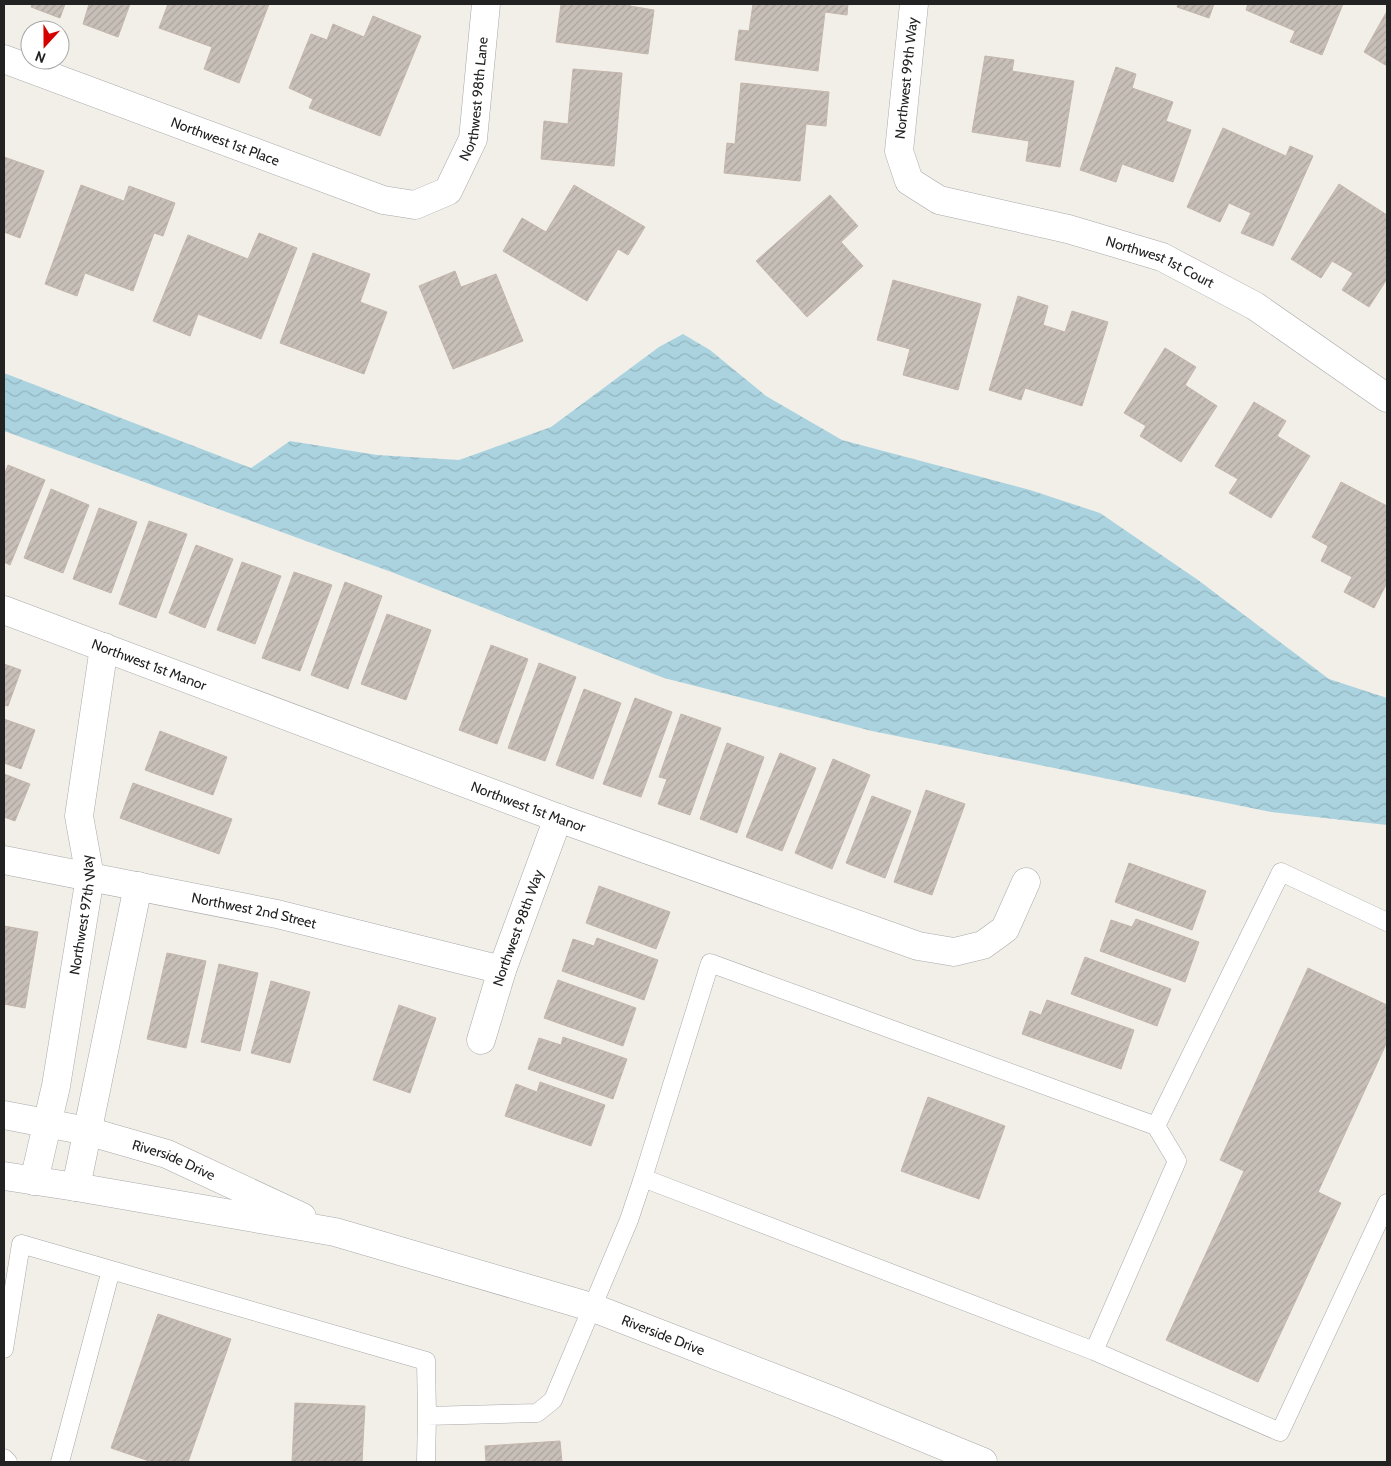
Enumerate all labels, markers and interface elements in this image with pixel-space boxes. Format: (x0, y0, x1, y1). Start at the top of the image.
street label: Northwest 99th Way (891, 16, 921, 140)
north arrow (20, 20, 70, 70)
street label: Northwest 98th Lane (455, 36, 492, 164)
text: N (32, 47, 48, 67)
street label: Northwest 1st Place (168, 113, 282, 170)
street label: Northwest 1st Court (1104, 232, 1218, 292)
street label: Northwest 1st Manor (89, 635, 210, 694)
street label: Northwest 1st Manor (468, 777, 589, 836)
street label: Northwest 97th Way (65, 853, 100, 976)
street label: Northwest 98th Way (489, 867, 547, 989)
street label: Northwest 2nd Street (190, 888, 318, 933)
street label: Riverside Drive (130, 1135, 218, 1184)
street label: Riverside Drive (619, 1311, 708, 1359)

